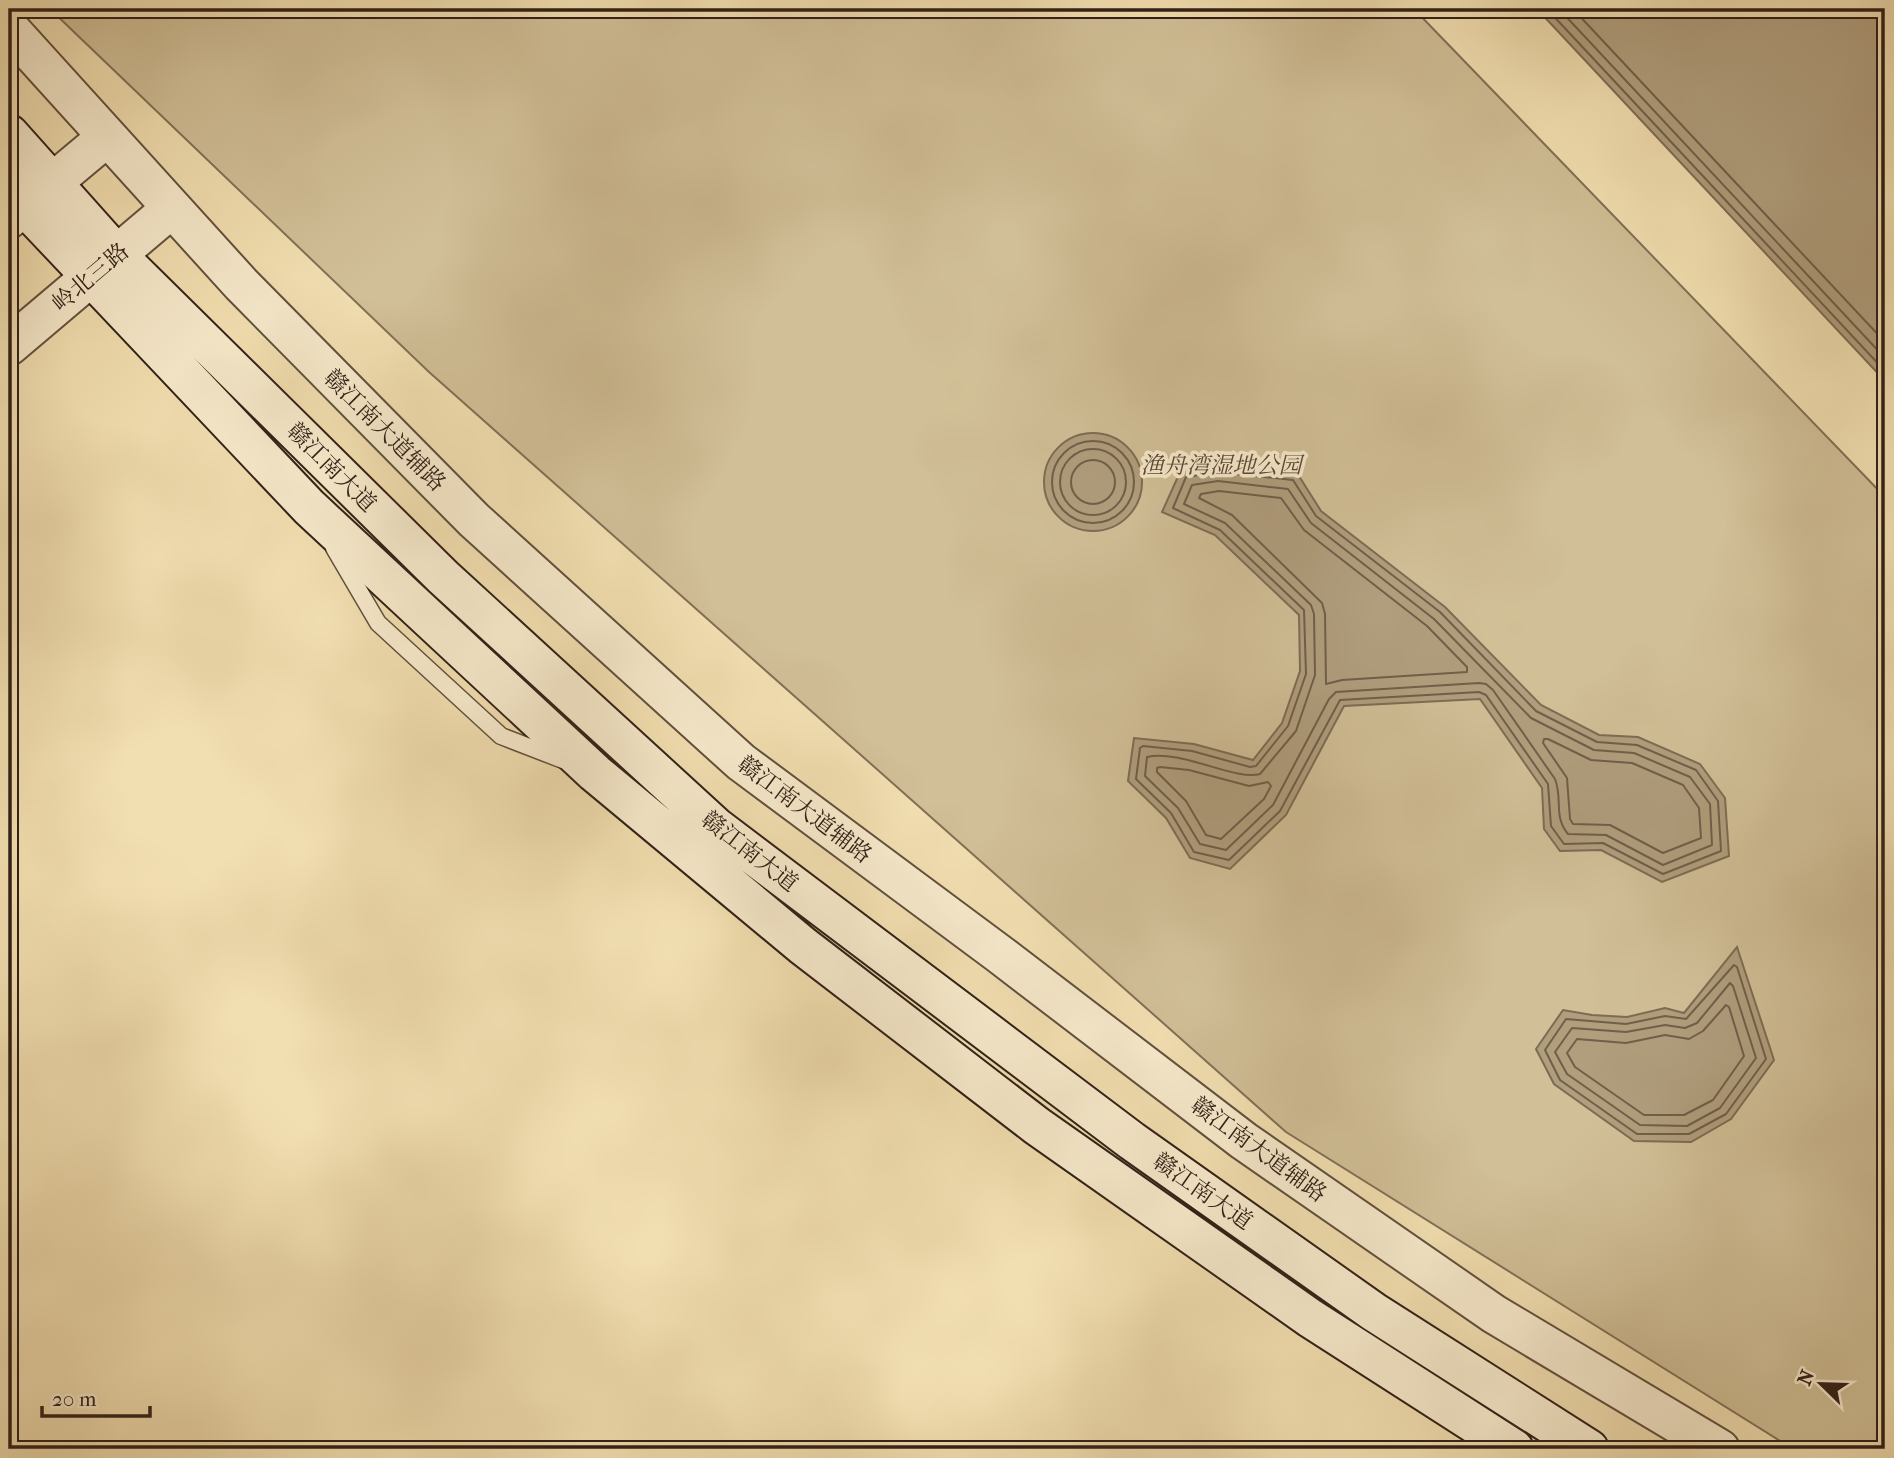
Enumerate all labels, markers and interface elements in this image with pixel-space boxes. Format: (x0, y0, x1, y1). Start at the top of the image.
street label: 岭北三路 (46, 237, 134, 317)
street label: 赣江南大道辅路 (318, 363, 452, 497)
street label: 赣江南大道 (282, 417, 382, 517)
park label: 渔舟湾湿地公园 (1141, 452, 1306, 479)
street label: 赣江南大道辅路 (732, 750, 878, 868)
street label: 赣江南大道 (696, 805, 804, 897)
street label: 赣江南大道辅路 (1186, 1091, 1332, 1207)
street label: 赣江南大道 (1148, 1147, 1258, 1235)
north arrow (1786, 1350, 1856, 1420)
text: N (1793, 1366, 1819, 1389)
scale bar (42, 1374, 150, 1418)
text: 20 m (52, 1387, 97, 1411)

